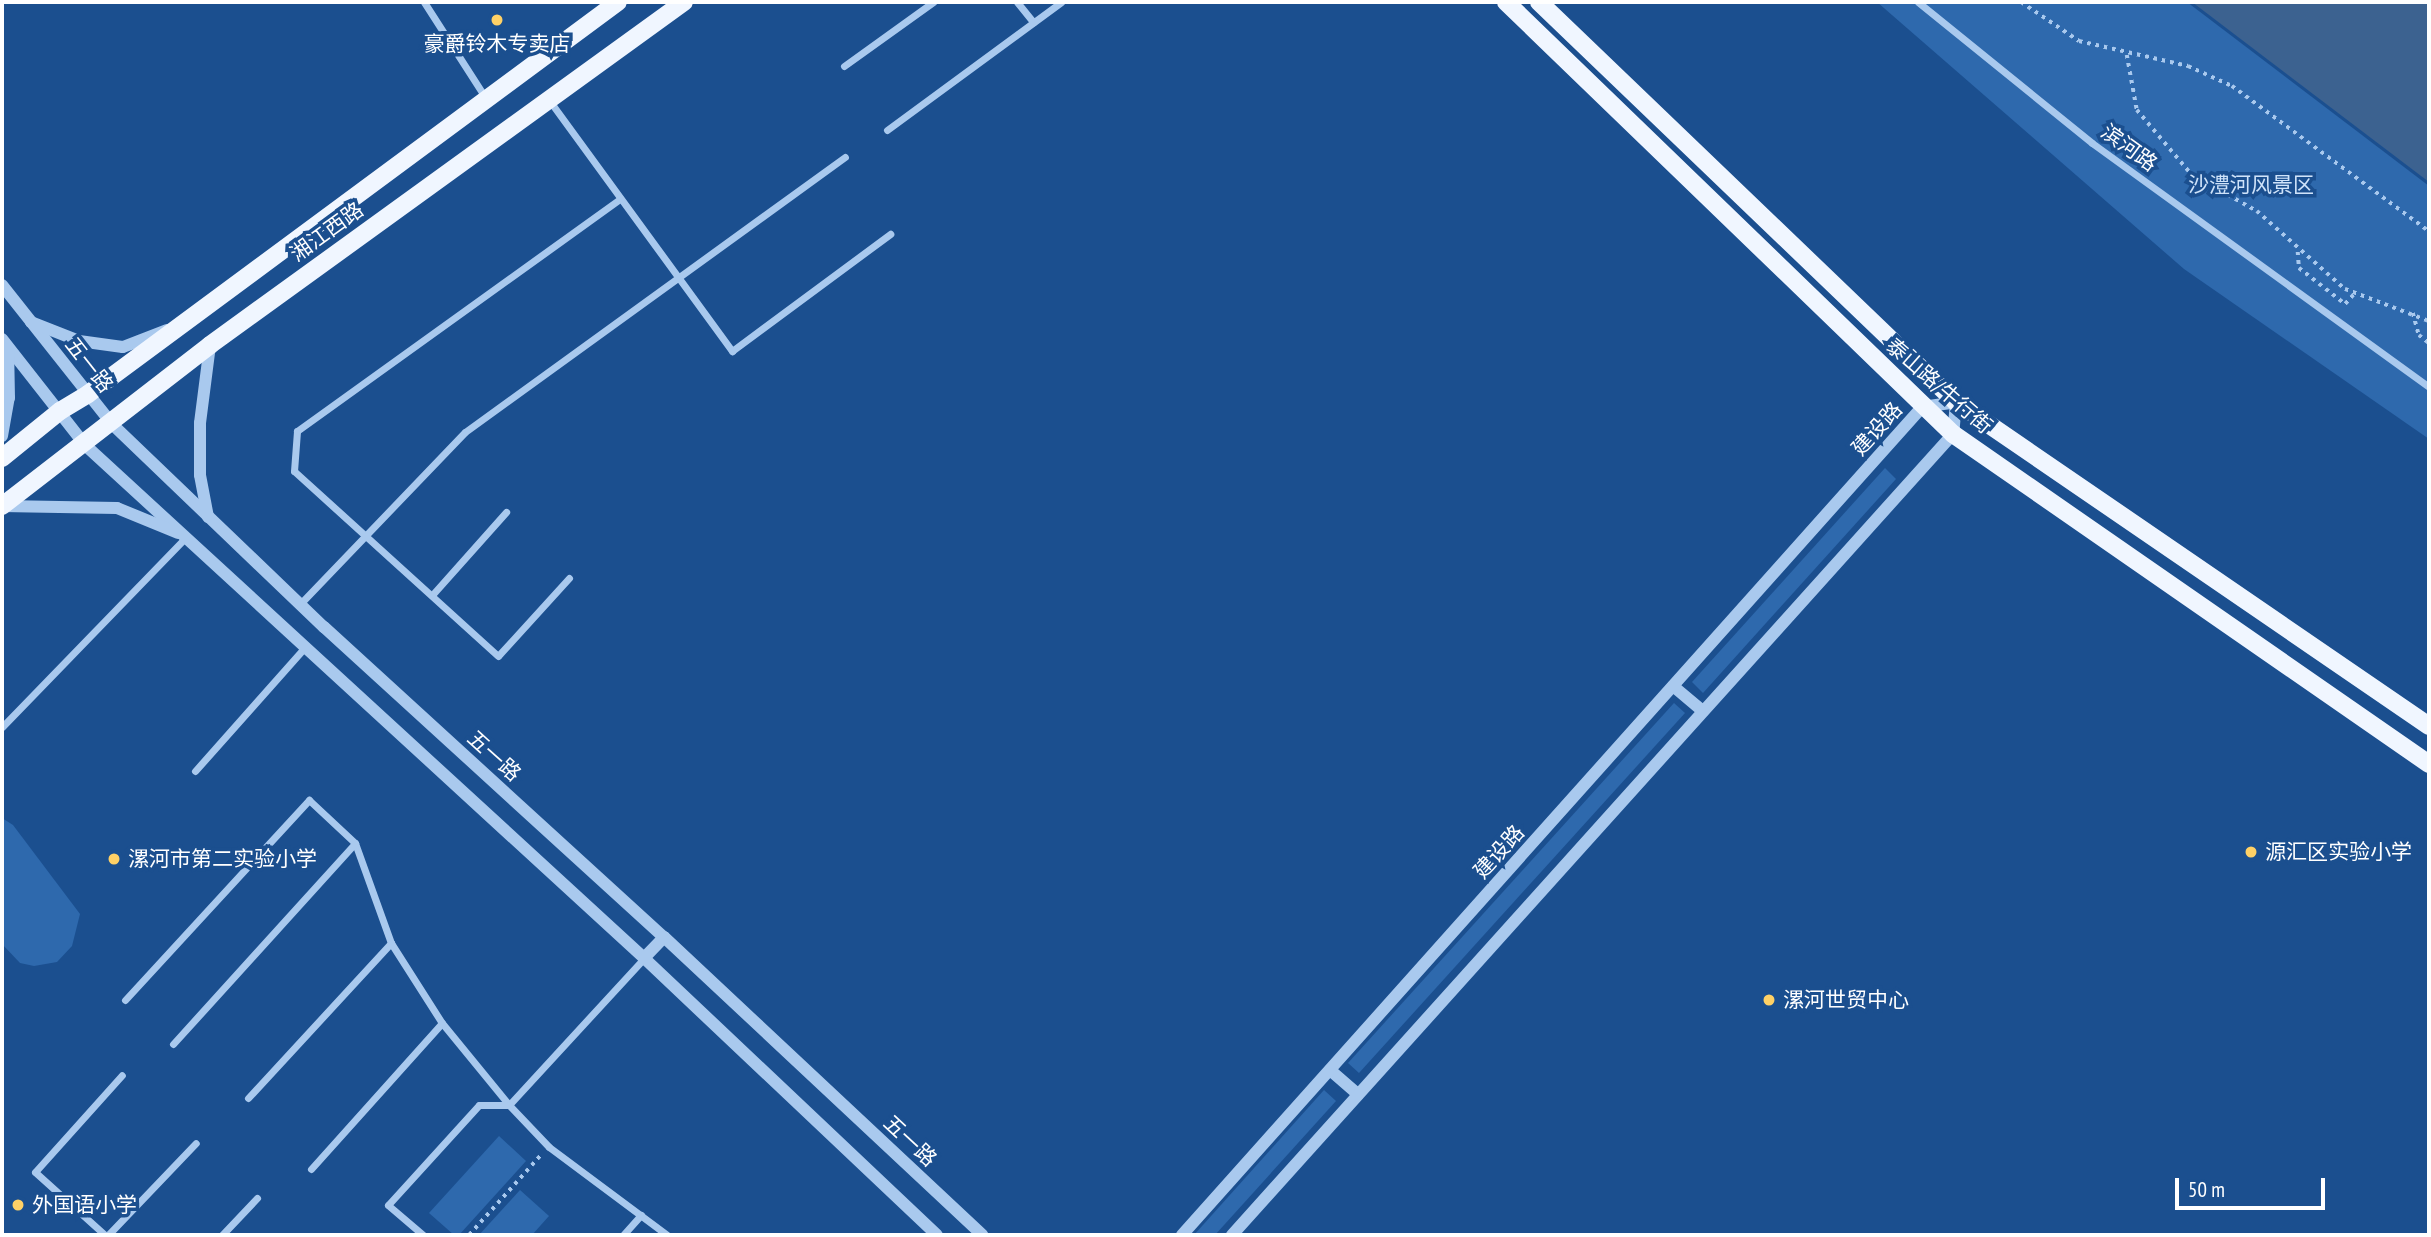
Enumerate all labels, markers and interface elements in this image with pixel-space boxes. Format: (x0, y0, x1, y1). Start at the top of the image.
marker: 豪爵铃木专卖店 (489, 12, 505, 28)
place label: 豪爵铃木专卖店 (424, 31, 570, 57)
street label: 滨河路 (2096, 119, 2162, 177)
park label: 沙澧河风景区 (2188, 172, 2314, 198)
street label: 湘江西路 (286, 197, 368, 267)
street label: 五一路 (60, 332, 118, 398)
street label: 泰山路/牛行街 (1881, 333, 1997, 439)
street label: 建设路 (1847, 397, 1907, 461)
street label: 五一路 (462, 726, 526, 786)
street label: 建设路 (1469, 820, 1529, 884)
place label: 源汇区实验小学 (2265, 839, 2412, 865)
marker: 源汇区实验小学 (2243, 844, 2259, 860)
place label: 漯河市第二实验小学 (128, 846, 317, 872)
marker: 漯河市第二实验小学 (106, 851, 122, 867)
place label: 漯河世贸中心 (1783, 987, 1909, 1013)
marker: 漯河世贸中心 (1761, 992, 1777, 1008)
street label: 五一路 (878, 1110, 942, 1172)
scale bar (2179, 1164, 2330, 1208)
text: 50 m (2188, 1176, 2225, 1203)
place label: 外国语小学 (32, 1192, 137, 1218)
marker: 外国语小学 (10, 1197, 26, 1213)

